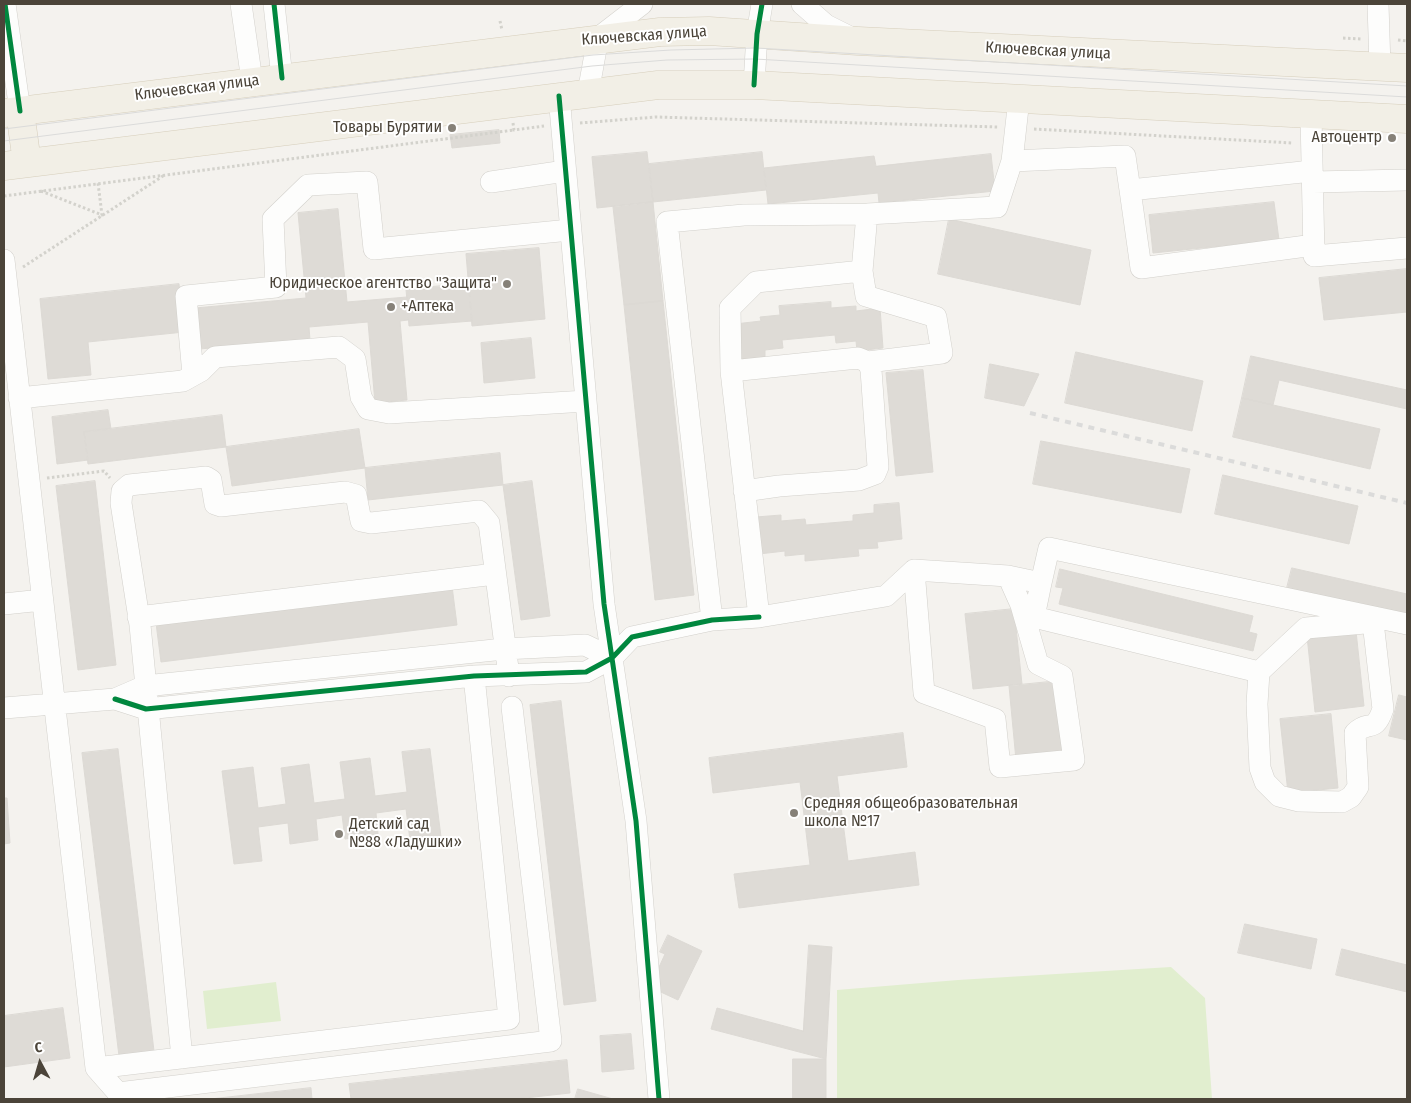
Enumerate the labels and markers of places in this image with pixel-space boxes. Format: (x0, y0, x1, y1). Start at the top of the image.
place label: Товары Бурятии (333, 118, 442, 138)
marker: Товары Бурятии (446, 122, 458, 134)
place label: Автоцентр (1312, 128, 1382, 148)
marker: Автоцентр (1386, 132, 1398, 144)
place label: Юридическое агентство "Защита" (269, 274, 497, 294)
marker: Юридическое агентство "Защита" (501, 278, 513, 290)
place label: +Аптека (401, 297, 454, 317)
marker: +Аптека (385, 301, 397, 313)
place label: Средняя общеобразовательная школа №17 (804, 794, 1018, 832)
marker: Средняя общеобразовательная школа №17 (788, 807, 800, 819)
place label: Детский сад №88 «Ладушки» (349, 815, 462, 853)
marker: Детский сад №88 «Ладушки» (333, 828, 345, 840)

